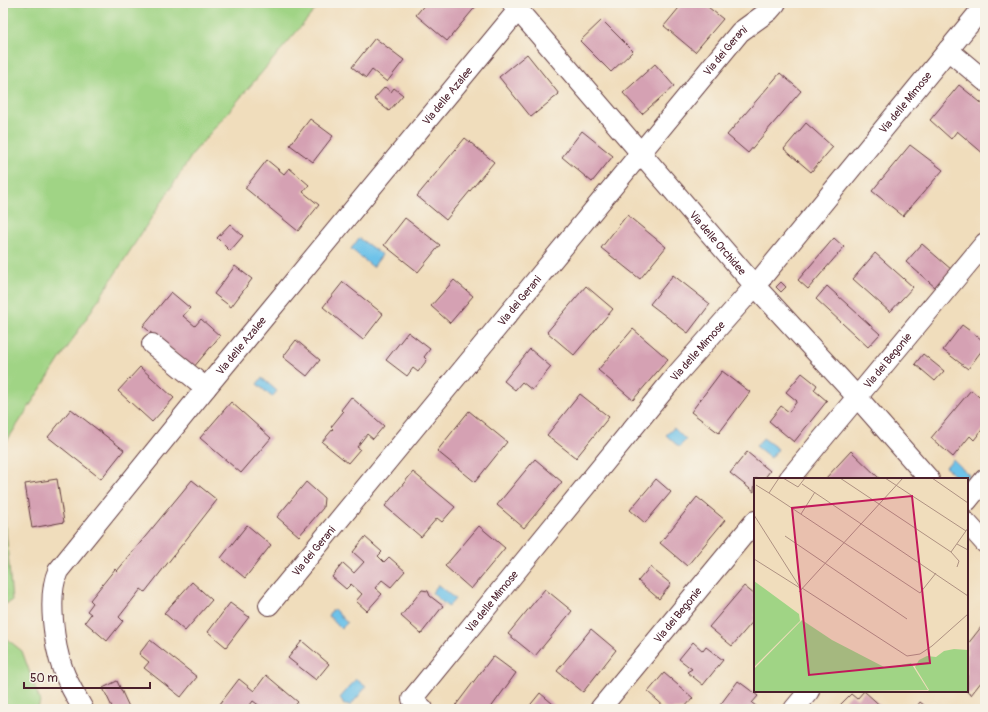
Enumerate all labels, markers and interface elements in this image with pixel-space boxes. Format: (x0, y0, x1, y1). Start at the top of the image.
street label: Via dei Gerani (701, 23, 749, 78)
street label: Via delle Azalee (419, 64, 475, 127)
street label: Via delle Mimose (876, 69, 935, 136)
street label: Via delle Orchidee (687, 208, 749, 278)
street label: Via dei Gerani (495, 273, 544, 328)
street label: Via delle Azalee (213, 313, 269, 377)
street label: Via delle Mimose (667, 318, 728, 384)
street label: Via dei Begonie (861, 330, 914, 391)
inset map (754, 478, 968, 692)
street label: Via dei Gerani (289, 523, 338, 579)
street label: Via delle Mimose (463, 567, 521, 635)
street label: Via dei Begonie (651, 584, 705, 645)
scale bar (24, 664, 150, 690)
text: 50 m (30, 671, 58, 686)

